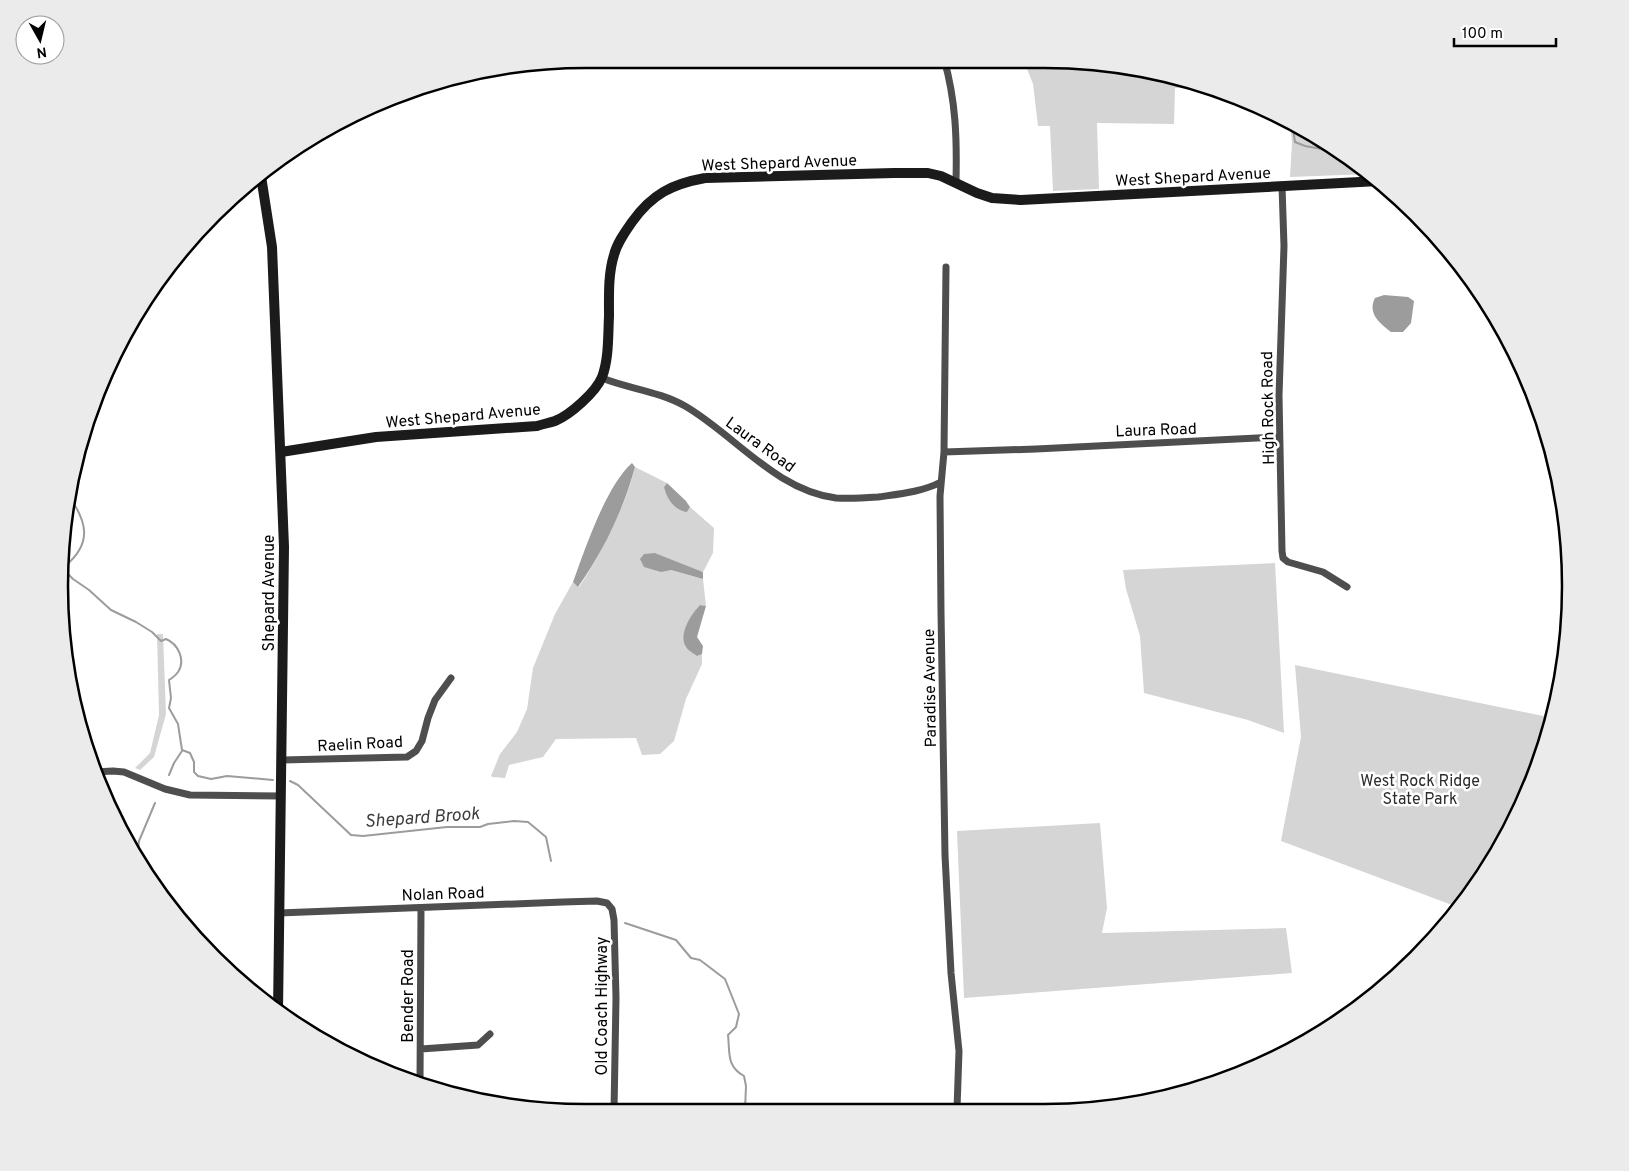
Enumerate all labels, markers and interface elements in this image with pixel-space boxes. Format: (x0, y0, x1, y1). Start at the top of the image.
north arrow (15, 15, 65, 65)
scale bar (1454, 15, 1556, 47)
text: 100 m (1462, 25, 1503, 44)
text: N (35, 42, 48, 61)
street label: West Shepard Avenue (701, 151, 857, 177)
street label: West Shepard Avenue (1115, 164, 1271, 192)
street label: High Rock Road (1258, 351, 1280, 465)
street label: West Shepard Avenue (385, 400, 542, 434)
street label: Laura Road (721, 414, 799, 478)
street label: Laura Road (1115, 420, 1197, 442)
street label: Shepard Avenue (260, 535, 280, 651)
street label: Paradise Avenue (920, 629, 942, 747)
street label: Raelin Road (317, 733, 403, 757)
park label: West Rock Ridge State Park (1360, 772, 1480, 810)
water label: Shepard Brook (364, 803, 481, 834)
street label: Nolan Road (401, 884, 485, 906)
street label: Old Coach Highway (593, 937, 613, 1075)
street label: Bender Road (399, 949, 419, 1043)

